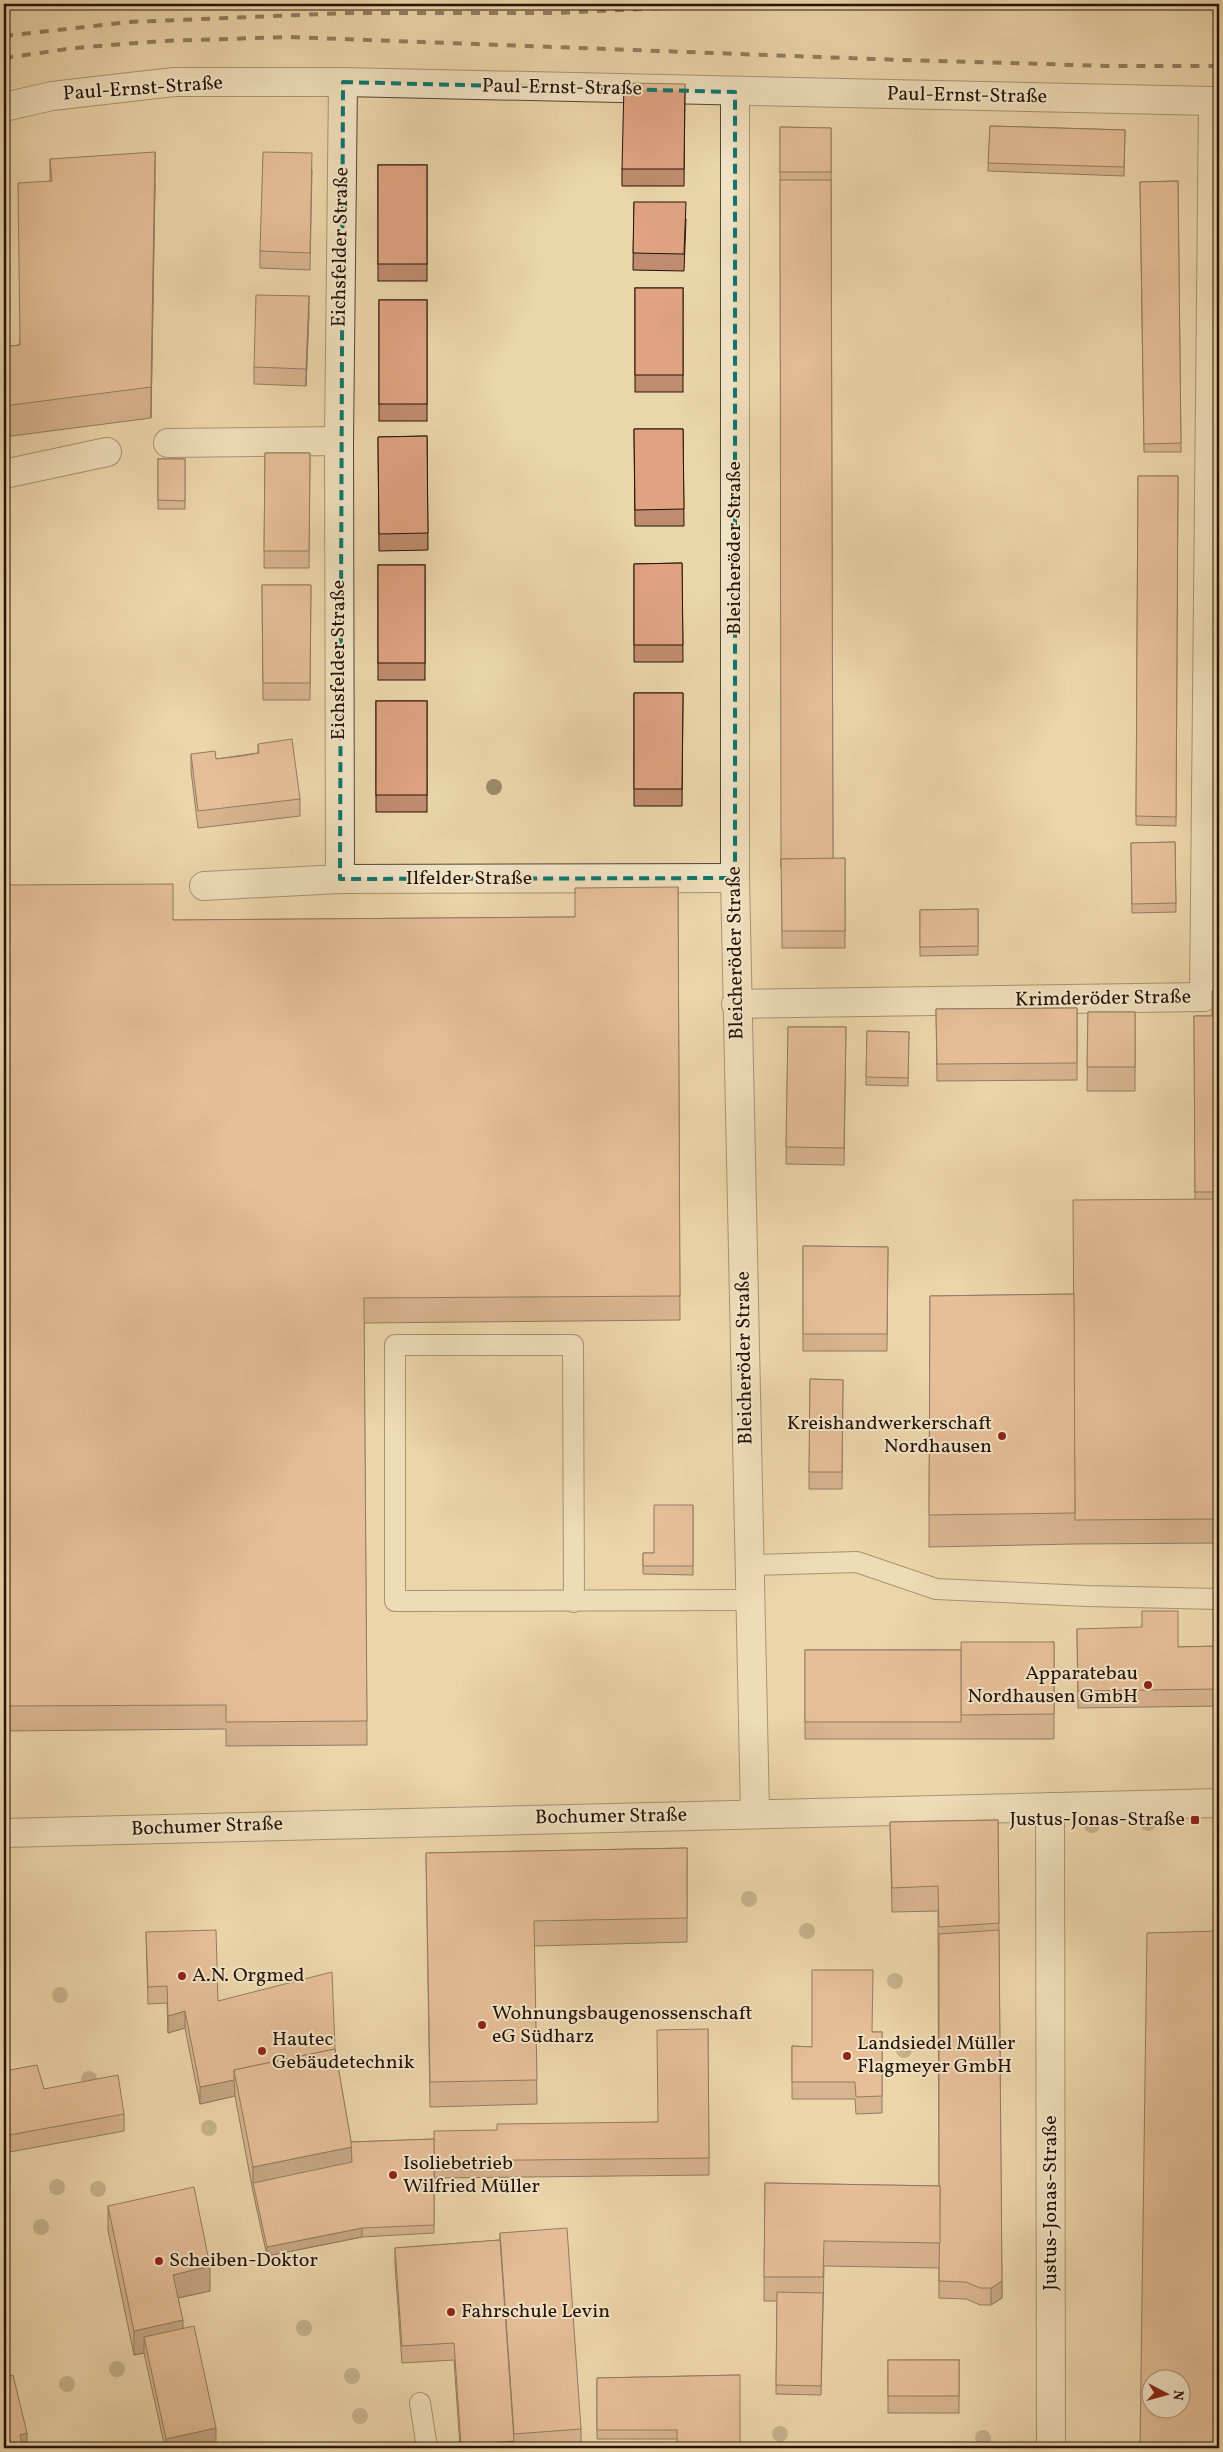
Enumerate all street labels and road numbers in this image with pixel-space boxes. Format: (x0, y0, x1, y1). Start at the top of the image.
street label: Paul-Ernst-Straße (62, 69, 224, 109)
street label: Paul-Ernst-Straße (482, 73, 642, 103)
street label: Paul-Ernst-Straße (887, 81, 1047, 111)
street label: Eichsfelder Straße (326, 167, 356, 327)
street label: Bleicheröder Straße (721, 461, 749, 635)
street label: Eichsfelder Straße (325, 580, 353, 740)
street label: Ilfelder Straße (406, 865, 532, 893)
street label: Bleicheröder Straße (720, 866, 752, 1040)
street label: Krimderöder Straße (1015, 983, 1191, 1015)
street label: Bleicheröder Straße (729, 1271, 761, 1445)
street label: Bochumer Straße (535, 1802, 687, 1832)
street label: Bochumer Straße (130, 1810, 284, 1844)
street label: Justus-Jonas-Straße (1037, 2115, 1065, 2291)

